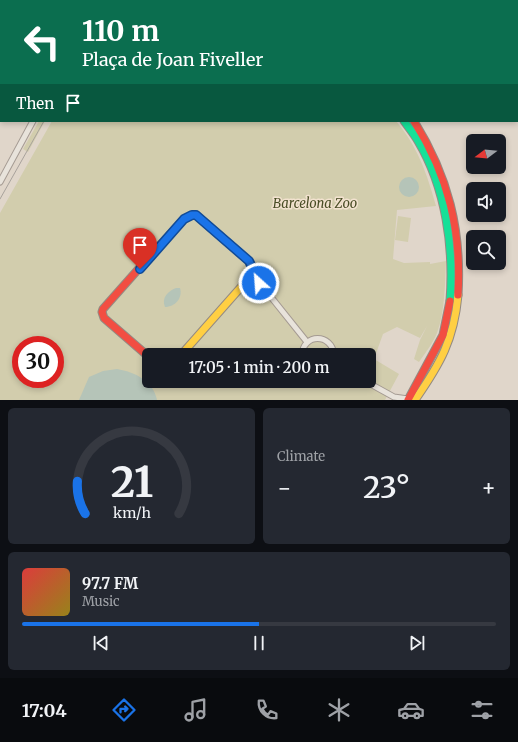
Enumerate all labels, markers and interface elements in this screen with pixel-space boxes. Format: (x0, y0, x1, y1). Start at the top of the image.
text: 110 m (82, 13, 159, 49)
icon: left (16, 16, 68, 68)
text: Plaça de Joan Fiveller (82, 48, 263, 71)
icon: arrive (62, 92, 84, 114)
text: Then (16, 94, 54, 113)
north arrow (466, 134, 506, 174)
map controls (466, 134, 506, 270)
button: sound (466, 182, 506, 222)
park label: Barcelona Zoo (273, 195, 357, 212)
pin (123, 228, 157, 269)
button: search (466, 230, 506, 270)
icon: arrive (129, 234, 151, 256)
position arrow (238, 262, 280, 304)
speed limit sign: 30 (12, 336, 64, 388)
text: 17:05 · 1 min · 200 m (188, 358, 330, 377)
text: Climate (277, 448, 325, 465)
text: 21 (110, 456, 153, 508)
text: 23° (363, 468, 410, 506)
text: − (277, 474, 292, 502)
text: + (481, 474, 496, 502)
text: km/h (113, 504, 151, 522)
text: 97.7 FM (82, 574, 138, 593)
text: Music (82, 593, 120, 610)
icon: previous (90, 632, 112, 654)
icon: pause (248, 632, 270, 654)
icon: next (406, 632, 428, 654)
icon: directions (110, 696, 138, 724)
icon: music (182, 696, 210, 724)
icon: phone (253, 696, 281, 724)
icon: climate (325, 696, 353, 724)
icon: car (397, 696, 425, 724)
icon: filters (468, 696, 496, 724)
text: 17:04 (22, 699, 67, 722)

